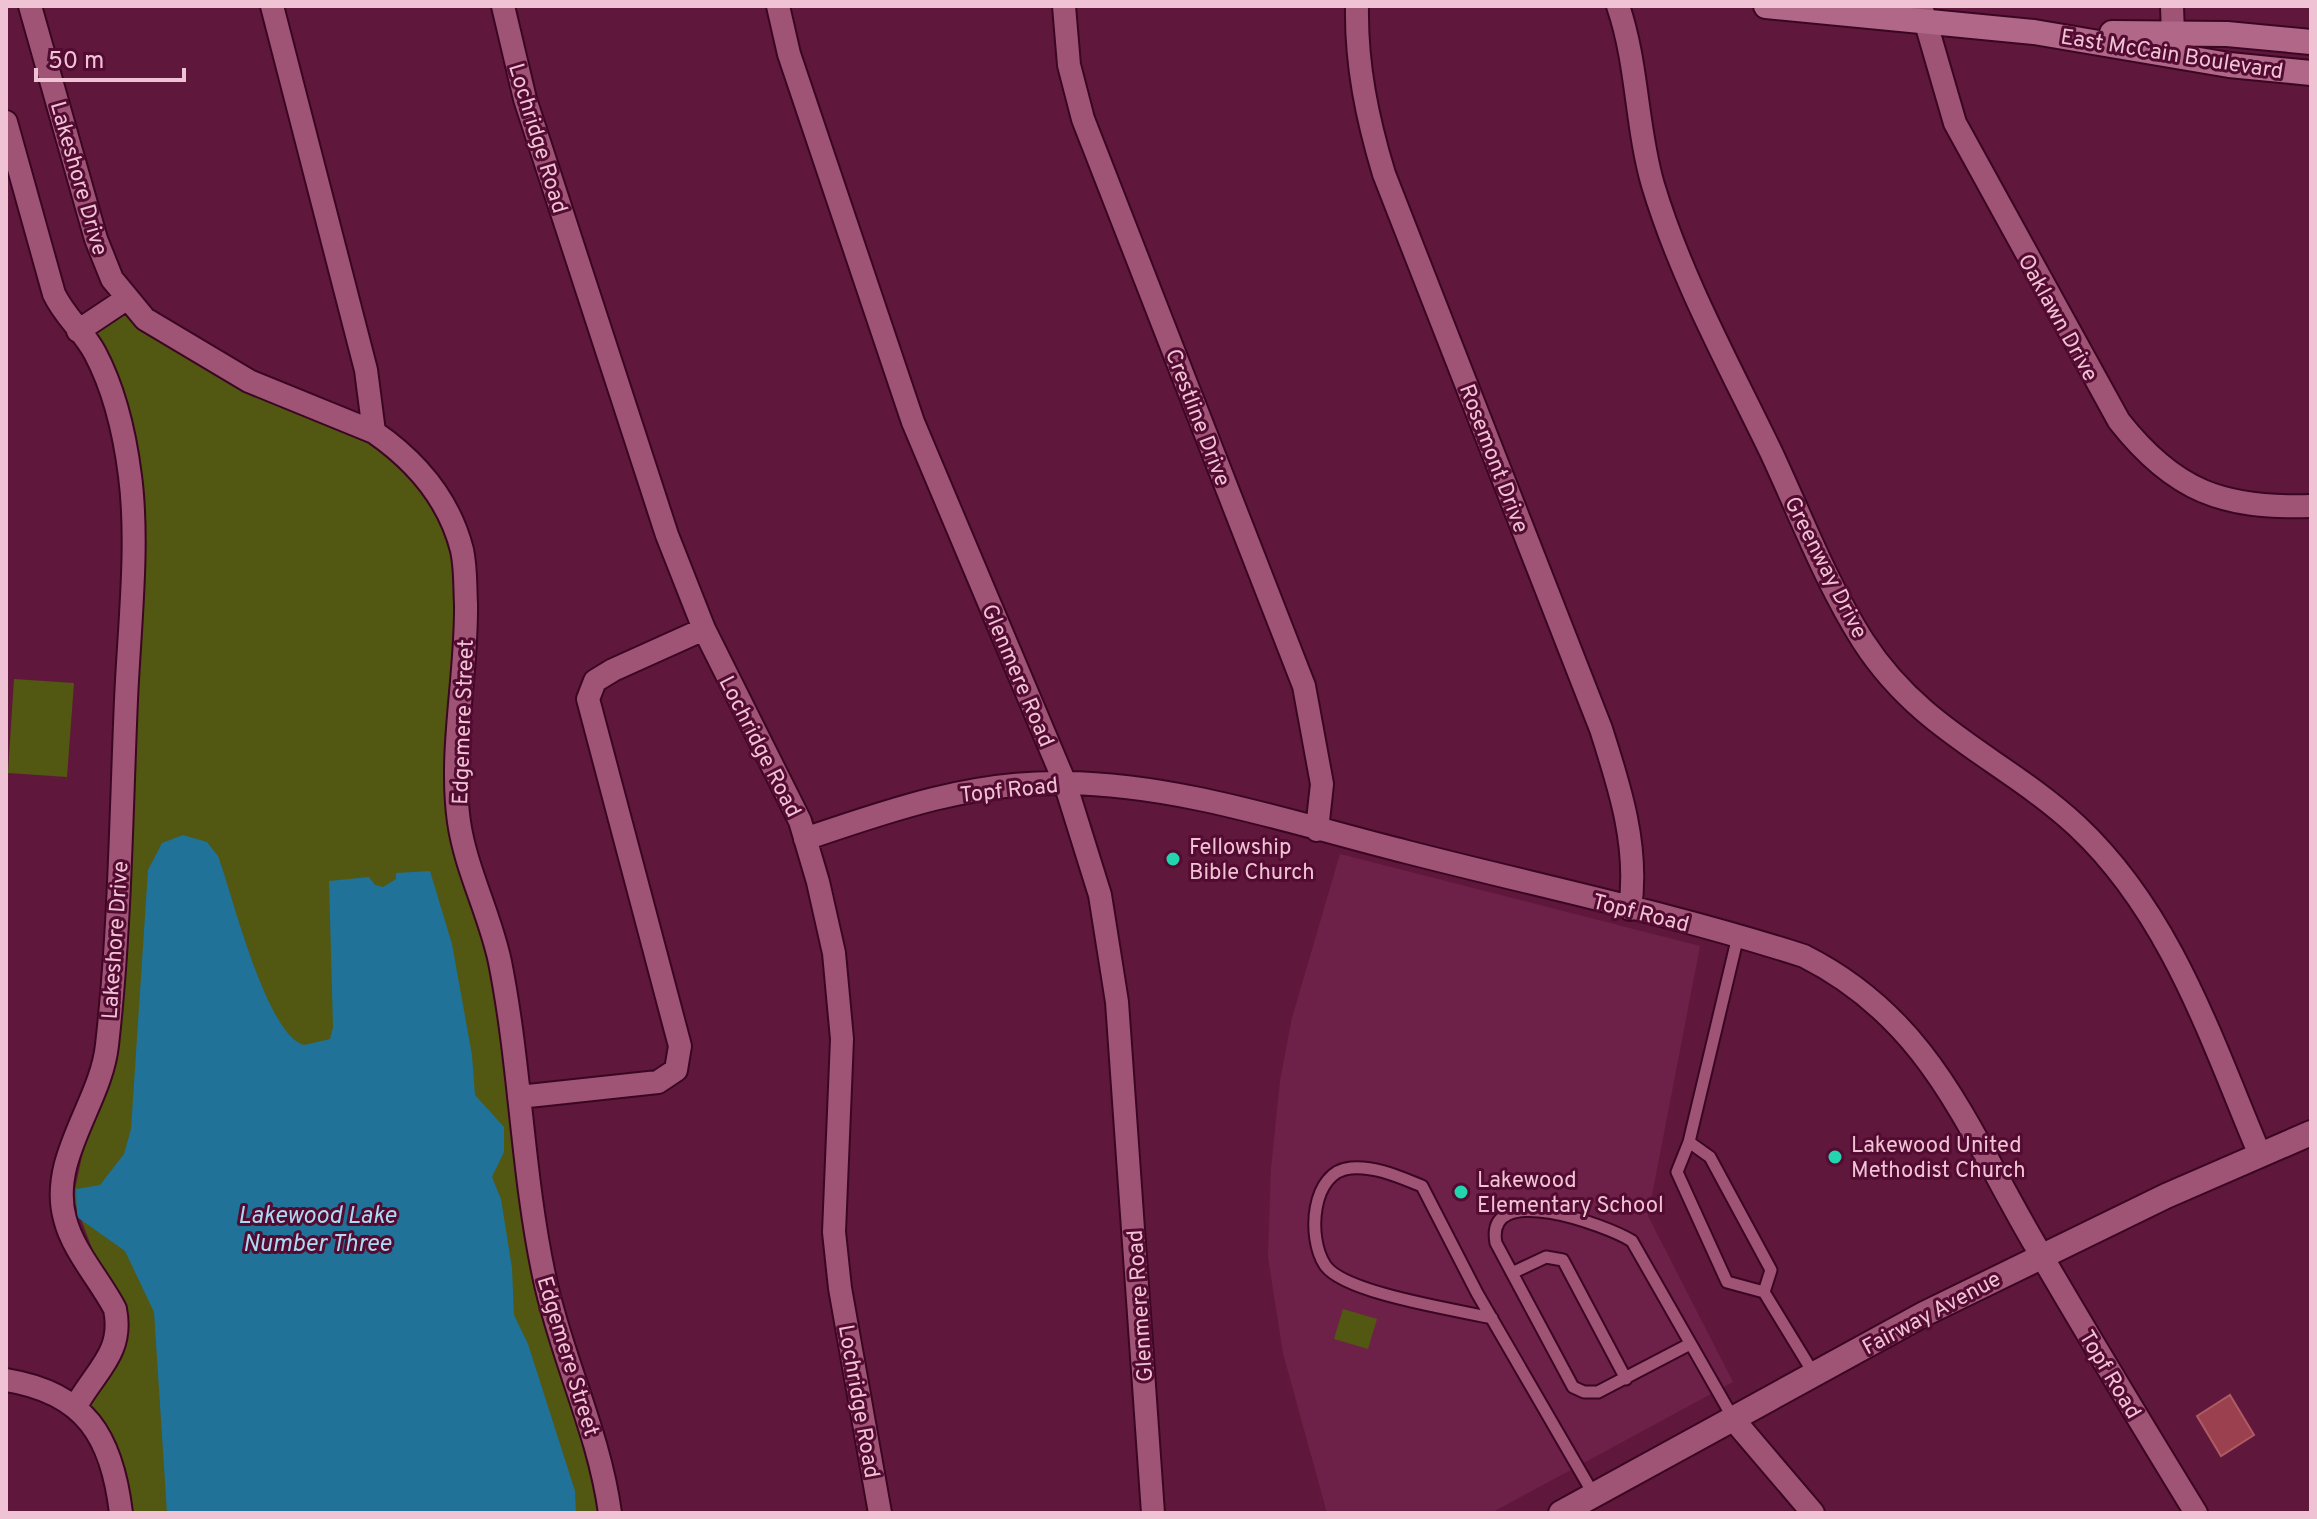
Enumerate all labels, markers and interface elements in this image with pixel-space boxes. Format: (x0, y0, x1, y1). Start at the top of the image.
street label: East McCain Boulevard (2058, 25, 2285, 86)
scale bar (36, 32, 184, 82)
text: 50 m (48, 47, 104, 77)
street label: Lochridge Road (501, 61, 572, 217)
street label: Lakeshore Drive (43, 99, 112, 259)
street label: Oaklawn Drive (2011, 250, 2103, 387)
street label: Crestline Drive (1158, 345, 1235, 490)
street label: Rosemont Drive (1452, 381, 1533, 537)
street label: Greenway Drive (1777, 493, 1872, 644)
street label: Glenmere Road (974, 600, 1059, 751)
street label: Edgemere Street (448, 639, 481, 805)
street label: Lochridge Road (712, 672, 806, 822)
street label: Topf Road (959, 773, 1060, 810)
place label: Fellowship Bible Church (1189, 835, 1315, 887)
marker: Fellowship Bible Church (1164, 850, 1182, 868)
street label: Lakeshore Drive (97, 860, 136, 1020)
street label: Topf Road (1589, 889, 1692, 939)
place label: Lakewood United Methodist Church (1851, 1133, 2026, 1185)
marker: Lakewood United Methodist Church (1826, 1148, 1844, 1166)
place label: Lakewood Elementary School (1477, 1168, 1664, 1220)
marker: Lakewood Elementary School (1452, 1183, 1470, 1201)
water label: Lakewood Lake Number Three (238, 1202, 397, 1260)
street label: Glenmere Road (1123, 1229, 1160, 1383)
street label: Fairway Avenue (1858, 1266, 2006, 1362)
street label: Edgemere Street (529, 1274, 604, 1440)
street label: Lochridge Road (831, 1323, 884, 1480)
street label: Topf Road (2072, 1326, 2146, 1425)

